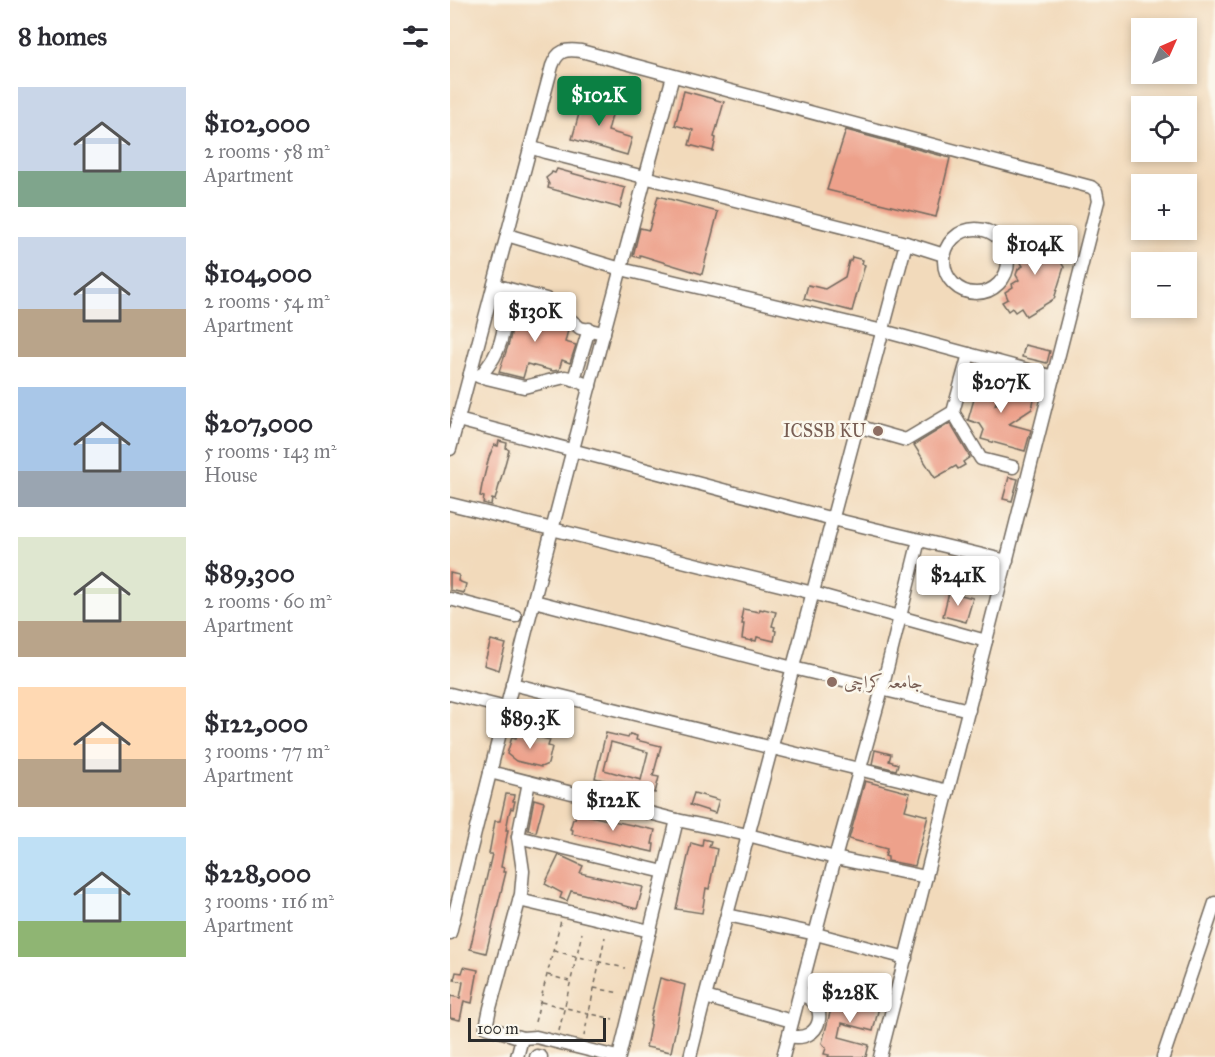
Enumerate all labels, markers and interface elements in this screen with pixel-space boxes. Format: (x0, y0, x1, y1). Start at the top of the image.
north arrow (1131, 18, 1197, 84)
map controls (1131, 18, 1197, 318)
text: 8 homes (18, 20, 107, 52)
icon: filters (399, 20, 432, 53)
pin: $102K (557, 76, 641, 127)
text: $102K (571, 83, 627, 107)
button: locate (1131, 96, 1197, 162)
text: $102,000 (204, 107, 310, 139)
icon: home (66, 111, 138, 183)
text: 2 rooms · 58 m² (204, 139, 330, 163)
text: Apartment (204, 163, 293, 187)
button: + (1131, 174, 1197, 240)
pin: $104K (993, 225, 1077, 276)
text: $104K (1007, 232, 1063, 256)
button: − (1131, 252, 1197, 318)
text: $104,000 (204, 257, 312, 289)
icon: home (66, 261, 138, 333)
text: 2 rooms · 54 m² (204, 289, 330, 313)
pin: $130K (493, 292, 577, 343)
text: $130K (508, 299, 562, 323)
text: Apartment (204, 313, 293, 337)
pin: $207K (959, 363, 1043, 414)
text: $207K (972, 370, 1030, 394)
text: $207,000 (204, 407, 313, 439)
icon: home (66, 411, 138, 483)
place label: ICSSB KU (783, 420, 867, 442)
marker: ICSSB KU (871, 424, 885, 438)
text: 5 rooms · 143 m² (204, 439, 336, 463)
text: House (204, 463, 258, 487)
pin: $241K (916, 556, 1000, 607)
text: $89,300 (204, 557, 295, 589)
icon: home (66, 561, 138, 633)
text: $241K (930, 563, 986, 587)
text: 2 rooms · 60 m² (204, 589, 332, 613)
text: Apartment (204, 613, 293, 637)
place label: جامعہ کراچی (844, 671, 923, 693)
marker: جامعہ کراچی (825, 675, 839, 689)
pin: $89.3K (481, 699, 579, 750)
text: $89.3K (500, 706, 560, 730)
text: $122,000 (204, 707, 308, 739)
icon: home (66, 711, 138, 783)
text: 3 rooms · 77 m² (204, 739, 329, 763)
text: Apartment (204, 763, 293, 787)
pin: $122K (571, 781, 655, 832)
text: $122K (586, 788, 640, 812)
text: $228,000 (204, 857, 311, 889)
icon: home (66, 861, 138, 933)
text: 3 rooms · 116 m² (204, 889, 334, 913)
text: Apartment (204, 913, 293, 937)
pin: $228K (808, 973, 892, 1024)
text: $228K (822, 980, 878, 1004)
scale bar (468, 1015, 606, 1042)
text: 100 m (477, 1019, 519, 1038)

